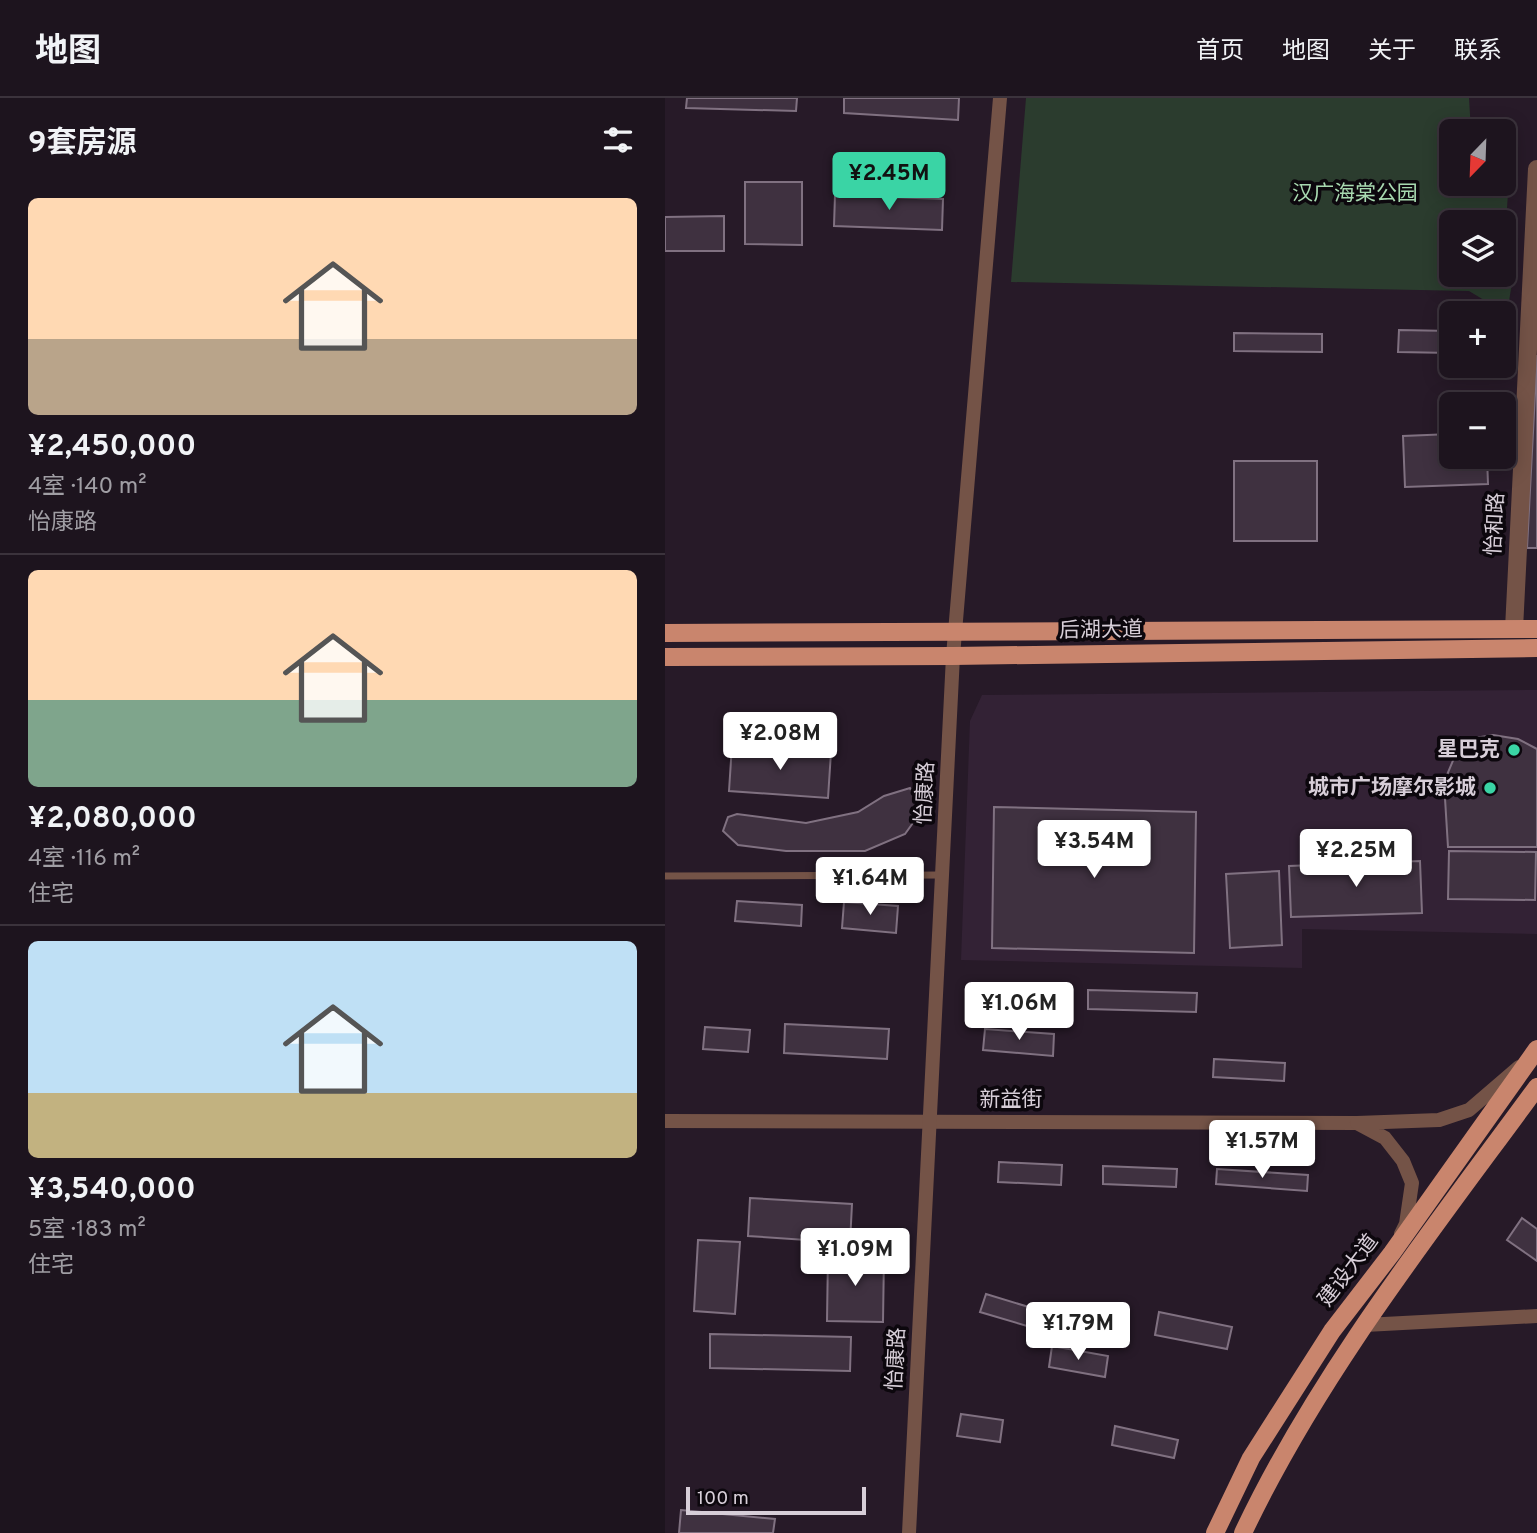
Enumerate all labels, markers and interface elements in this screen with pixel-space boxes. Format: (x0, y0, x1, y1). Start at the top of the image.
text: 地图 (35, 32, 101, 74)
text: 首页 (1196, 37, 1244, 67)
text: 地图 (1282, 37, 1330, 67)
text: 关于 (1368, 37, 1416, 67)
text: 联系 (1454, 37, 1502, 67)
north arrow (1439, 119, 1515, 196)
map controls (1439, 119, 1516, 469)
icon: filters (599, 121, 637, 159)
text: 9套房源 (28, 126, 136, 163)
pin: ¥2.45M (832, 152, 946, 212)
text: ¥2.45M (848, 160, 930, 189)
park label: 汉广海棠公园 (1292, 181, 1418, 208)
button: layers (1439, 210, 1516, 287)
icon: home (270, 243, 396, 369)
button: + (1439, 301, 1516, 378)
button: − (1439, 392, 1516, 469)
text: ¥2,450,000 (28, 429, 196, 466)
text: 4室 · 140 m² (28, 473, 146, 502)
street label: 怡和路 (1481, 492, 1511, 556)
text: 怡康路 (28, 509, 97, 538)
icon: home (270, 615, 396, 741)
street label: 后湖大道 (1059, 617, 1143, 645)
pin: ¥2.08M (723, 712, 837, 772)
text: ¥2.08M (739, 720, 821, 749)
place label: 星巴克 (1437, 737, 1500, 764)
marker: 星巴克 (1506, 742, 1522, 758)
street label: 怡康路 (911, 761, 941, 825)
place label: 城市广场摩尔影城 (1308, 775, 1476, 802)
marker: 城市广场摩尔影城 (1482, 780, 1498, 796)
text: ¥2,080,000 (28, 801, 197, 838)
pin: ¥3.54M (1037, 820, 1151, 880)
text: ¥3.54M (1054, 828, 1134, 857)
pin: ¥2.25M (1299, 830, 1413, 889)
text: ¥2.25M (1316, 837, 1396, 866)
text: 4室 · 116 m² (28, 845, 140, 874)
pin: ¥1.64M (813, 858, 927, 917)
text: ¥1.64M (832, 865, 908, 894)
text: 住宅 (28, 881, 74, 910)
pin: ¥1.06M (962, 982, 1076, 1042)
icon: home (270, 986, 396, 1112)
text: ¥1.06M (981, 990, 1057, 1019)
street label: 新益街 (980, 1087, 1043, 1114)
pin: ¥1.57M (1205, 1121, 1319, 1180)
text: ¥1.57M (1225, 1128, 1299, 1157)
text: ¥3,540,000 (28, 1172, 196, 1209)
text: 5室 · 183 m² (28, 1216, 146, 1245)
pin: ¥1.09M (798, 1228, 912, 1288)
street label: 建设大道 (1313, 1229, 1385, 1313)
text: ¥1.09M (817, 1236, 893, 1265)
text: 住宅 (28, 1252, 74, 1281)
pin: ¥1.79M (1021, 1302, 1135, 1362)
text: ¥1.79M (1042, 1310, 1114, 1339)
street label: 怡康路 (882, 1327, 912, 1391)
scale bar (686, 1484, 866, 1516)
text: 100 m (697, 1487, 749, 1511)

